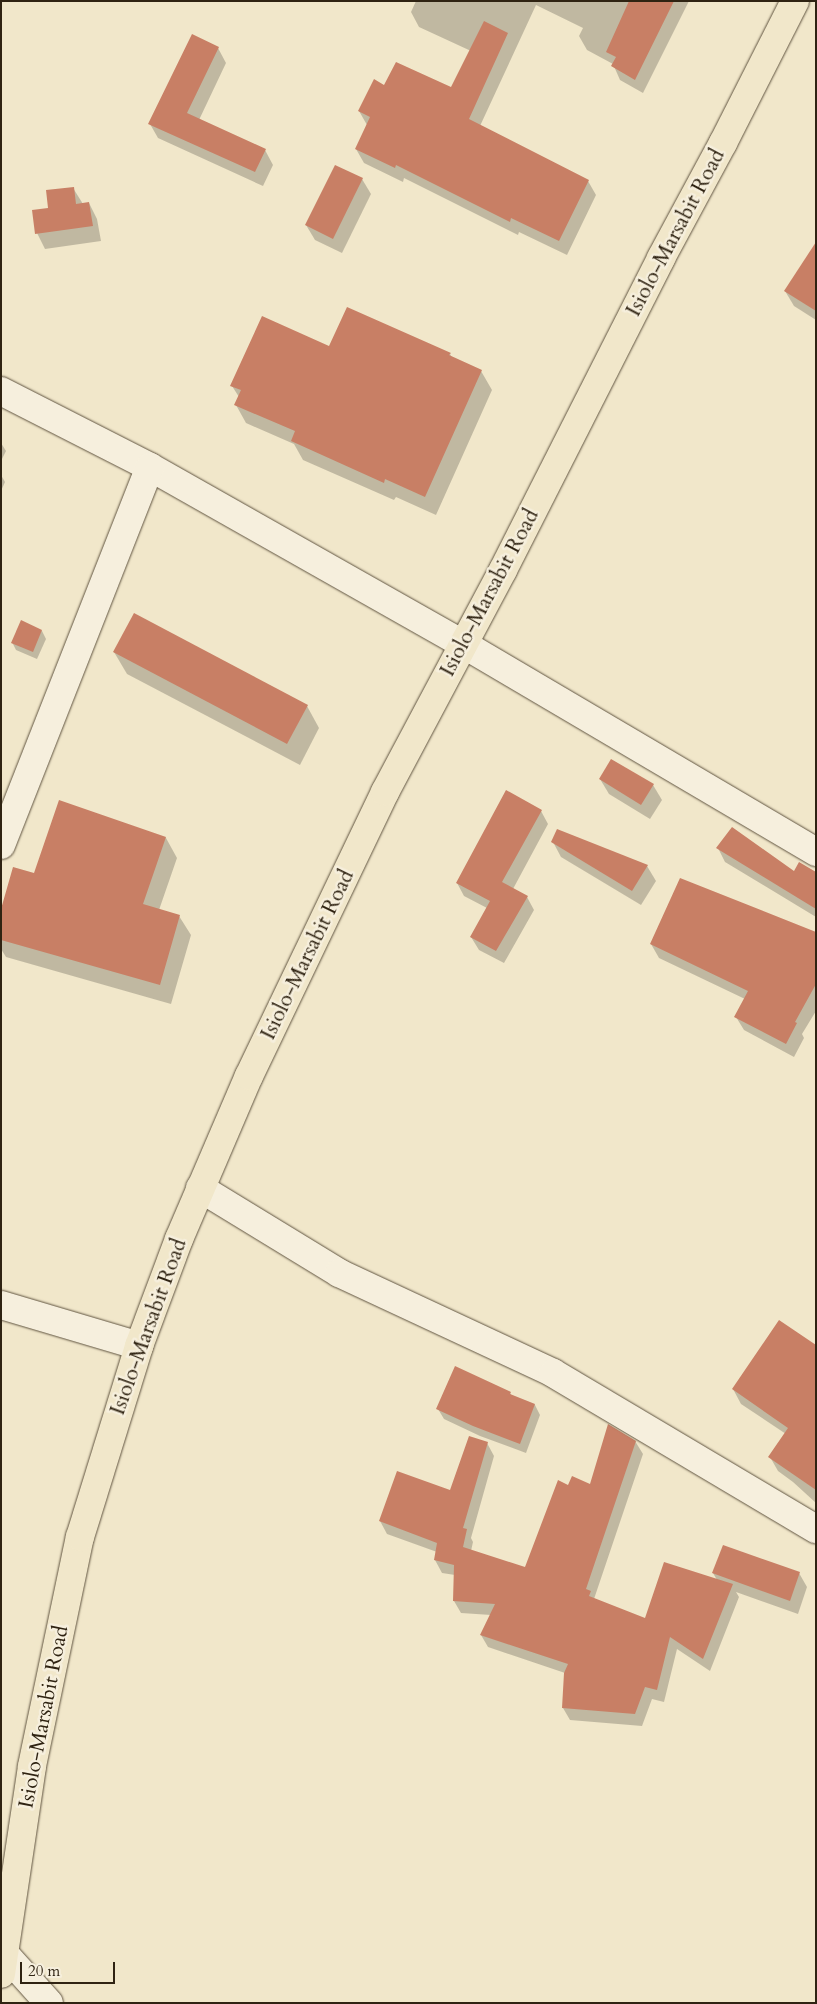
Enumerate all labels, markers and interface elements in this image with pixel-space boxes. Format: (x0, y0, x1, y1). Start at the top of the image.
street label: Isiolo-Marsabit Road (621, 145, 731, 321)
street label: Isiolo-Marsabit Road (435, 505, 545, 681)
street label: Isiolo-Marsabit Road (256, 866, 360, 1044)
street label: Isiolo-Marsabit Road (105, 1235, 193, 1419)
street label: Isiolo-Marsabit Road (14, 1623, 74, 1811)
scale bar (22, 1952, 118, 1984)
text: 20 m (28, 1961, 60, 1981)

